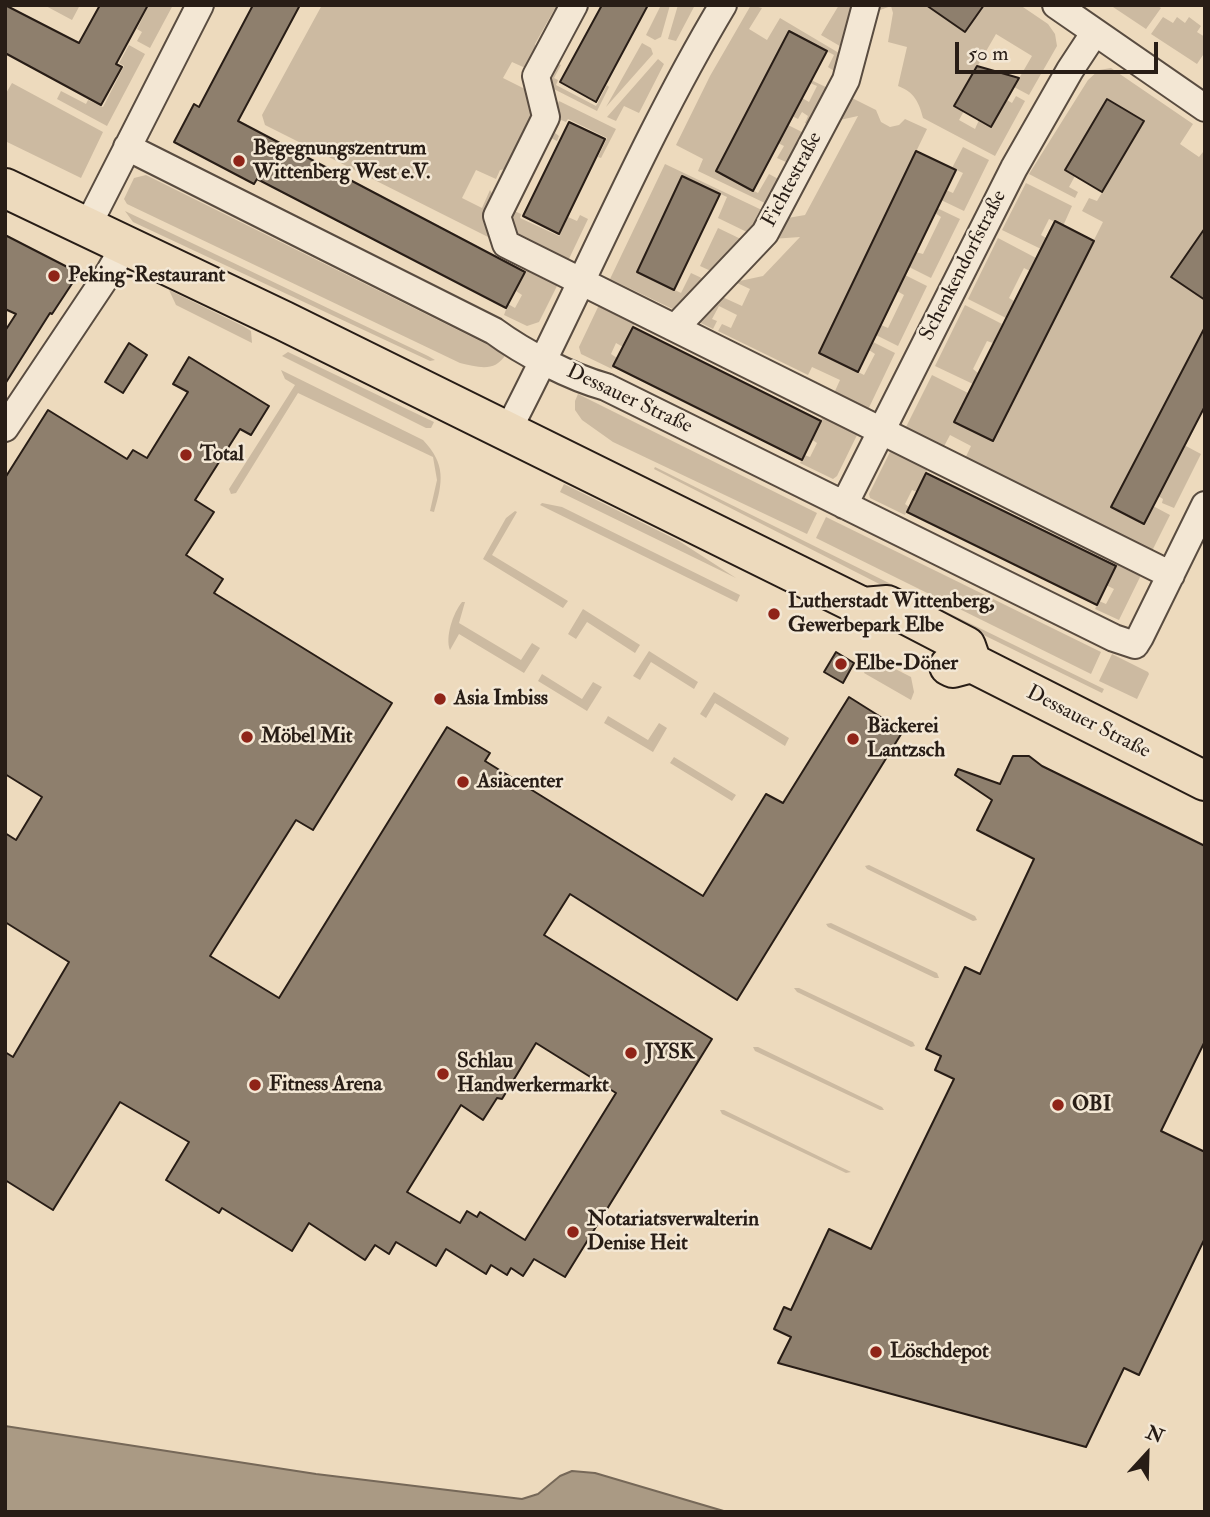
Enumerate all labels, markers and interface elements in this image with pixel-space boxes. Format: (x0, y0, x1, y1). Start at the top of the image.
scale bar (958, 28, 1161, 72)
text: 50 m (968, 40, 1009, 67)
street label: Fichtestraße (757, 128, 829, 232)
place label: Begegnungszentrum Wittenberg West e.V. (253, 136, 430, 186)
marker: Begegnungszentrum Wittenberg West e.V. (231, 153, 247, 169)
street label: Schenkendorfstraße (915, 186, 1013, 346)
place label: Peking-Restaurant (68, 263, 225, 289)
marker: Peking-Restaurant (46, 268, 62, 284)
street label: Dessauer Straße (562, 360, 696, 440)
place label: Total (200, 442, 244, 468)
marker: Total (178, 447, 194, 463)
place label: Lutherstadt Wittenberg, Gewerbepark Elbe (788, 589, 994, 639)
marker: Lutherstadt Wittenberg, Gewerbepark Elbe (766, 606, 782, 622)
place label: Elbe-Döner (855, 651, 958, 677)
marker: Elbe-Döner (833, 656, 849, 672)
street label: Dessauer Straße (1022, 681, 1154, 765)
place label: Asia Imbiss (454, 686, 548, 712)
marker: Asia Imbiss (432, 691, 448, 707)
place label: Bäckerei Lantzsch (867, 714, 945, 764)
place label: Möbel Mit (261, 724, 352, 750)
marker: Möbel Mit (239, 729, 255, 745)
marker: Bäckerei Lantzsch (845, 731, 861, 747)
place label: Asiacenter (477, 769, 563, 795)
marker: Asiacenter (455, 774, 471, 790)
place label: JYSK (645, 1040, 695, 1066)
marker: JYSK (623, 1045, 639, 1061)
place label: Schlau Handwerkermarkt (457, 1049, 609, 1099)
marker: Schlau Handwerkermarkt (435, 1066, 451, 1082)
place label: Fitness Arena (269, 1072, 382, 1098)
marker: Fitness Arena (247, 1077, 263, 1093)
place label: OBI (1072, 1092, 1111, 1118)
marker: OBI (1050, 1097, 1066, 1113)
place label: Notariatsverwalterin Denise Heit (587, 1207, 759, 1257)
marker: Notariatsverwalterin Denise Heit (565, 1224, 581, 1240)
place label: Löschdepot (890, 1339, 989, 1365)
marker: Löschdepot (868, 1344, 884, 1360)
north arrow (1112, 1419, 1182, 1489)
text: N (1142, 1420, 1167, 1449)

